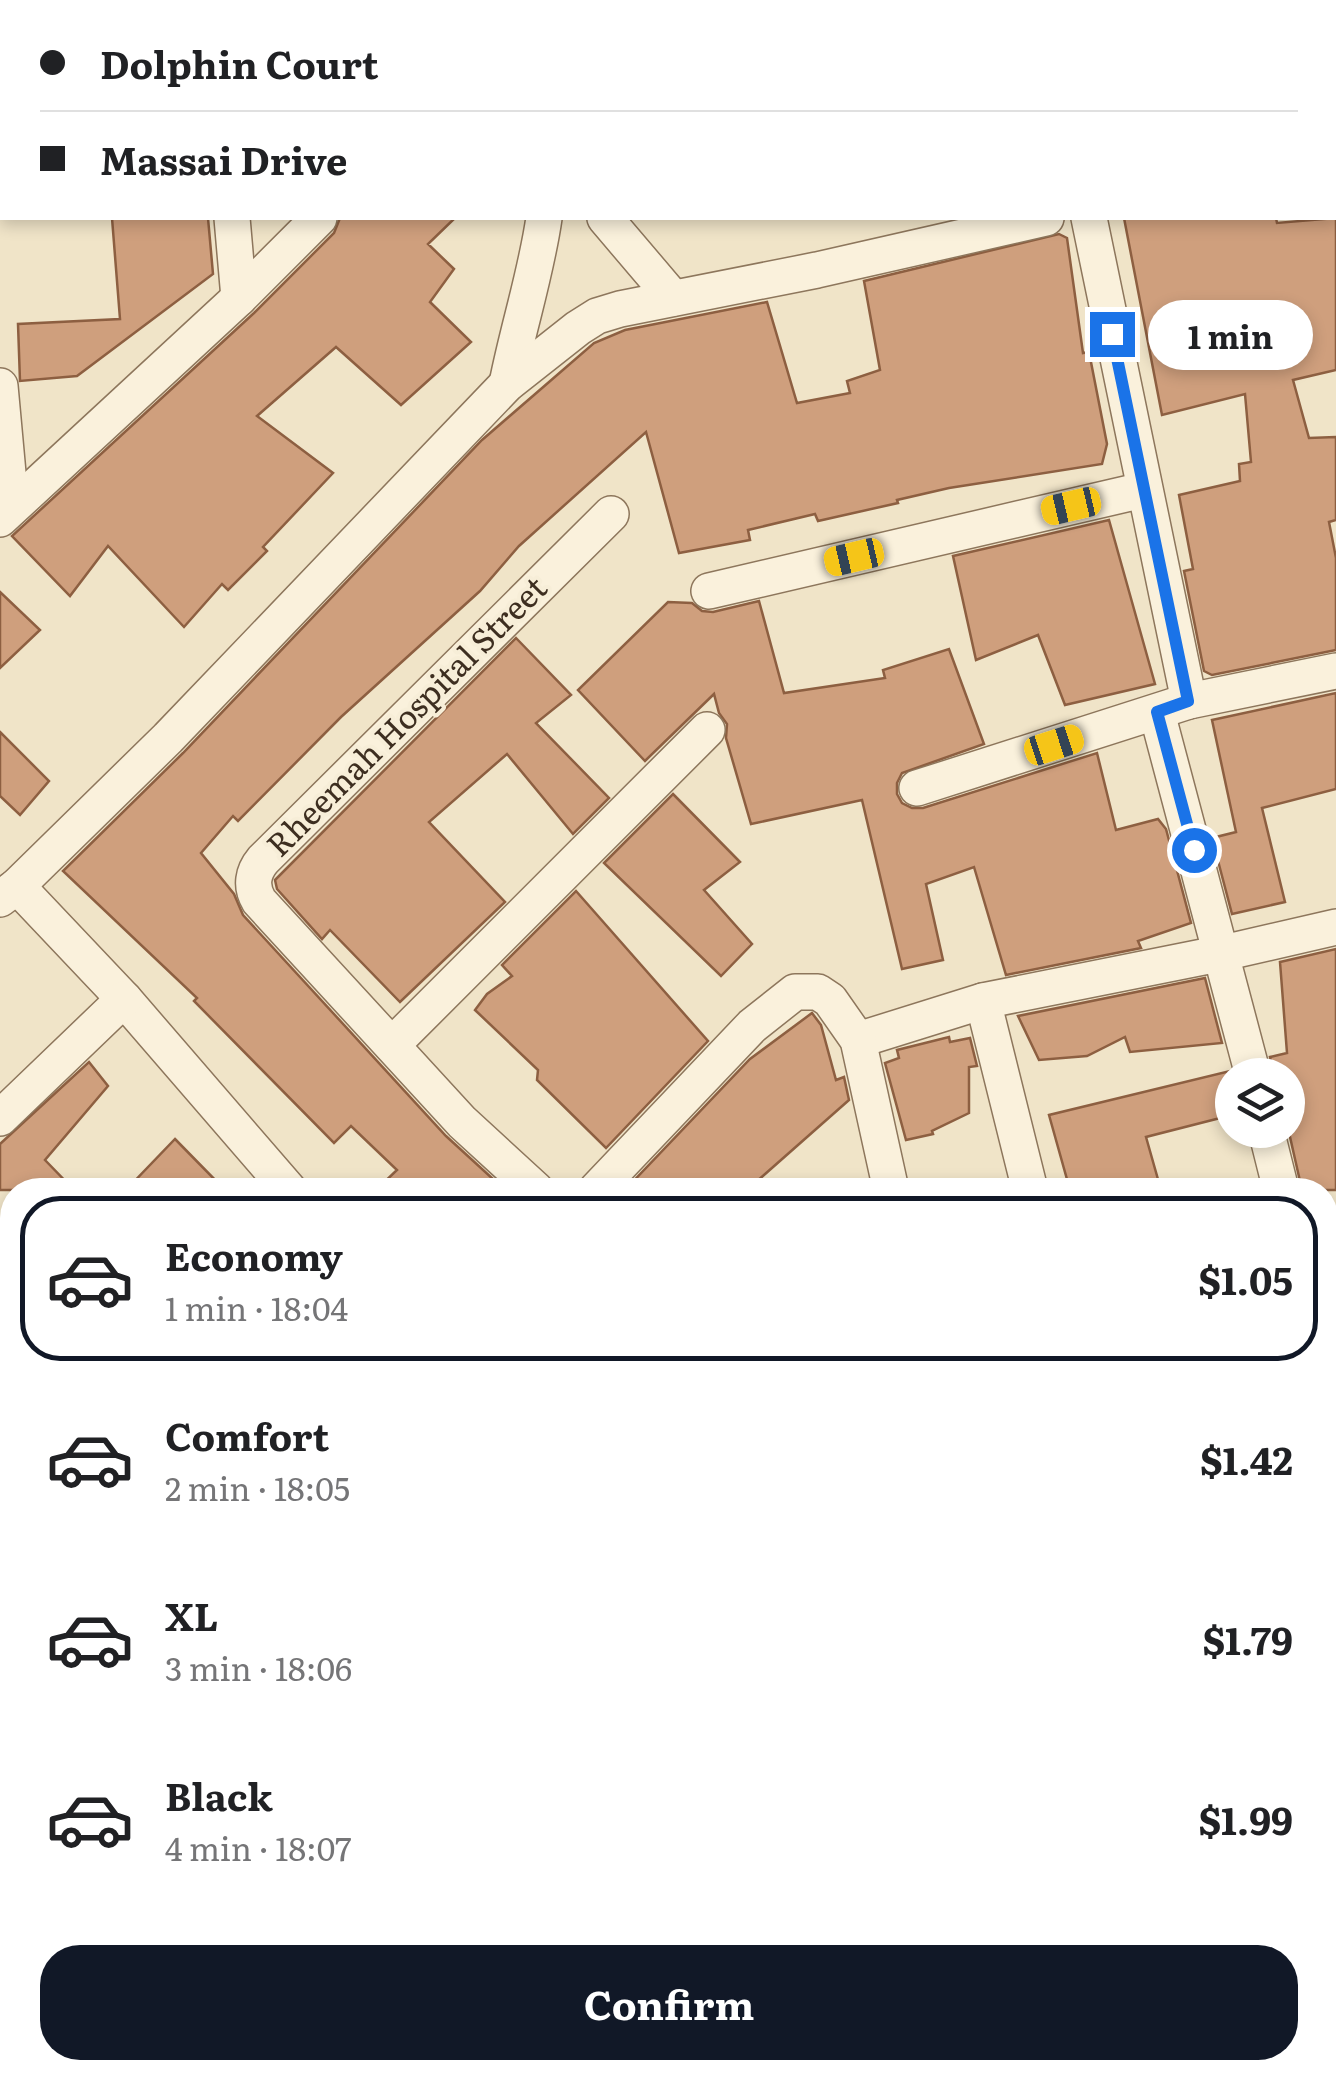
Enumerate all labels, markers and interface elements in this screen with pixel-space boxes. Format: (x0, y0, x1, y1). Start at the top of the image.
text: Dolphin Court (100, 34, 378, 91)
text: Massai Drive (100, 130, 347, 187)
callout: 1 min (1147, 299, 1312, 369)
text: 1 min (1188, 311, 1273, 359)
route end (1090, 312, 1135, 357)
car (1038, 485, 1104, 527)
car (821, 536, 887, 578)
street label: Rheemah Hospital Street (254, 564, 556, 866)
car (1021, 721, 1087, 769)
route start (1172, 828, 1217, 873)
map controls (1215, 1058, 1305, 1148)
button: layers (1215, 1058, 1305, 1148)
text: Economy (165, 1226, 343, 1283)
icon: car (45, 1234, 135, 1324)
text: $1.05 (1198, 1250, 1293, 1307)
text: 1 min · 18:04 (165, 1283, 348, 1331)
text: Comfort (165, 1406, 329, 1463)
icon: car (45, 1414, 135, 1504)
text: $1.42 (1200, 1430, 1293, 1487)
text: 2 min · 18:05 (165, 1463, 350, 1511)
text: XL (165, 1586, 218, 1643)
icon: car (45, 1594, 135, 1684)
text: $1.79 (1202, 1610, 1293, 1667)
text: 3 min · 18:06 (165, 1643, 352, 1691)
text: Black (165, 1766, 273, 1823)
icon: car (45, 1774, 135, 1864)
text: $1.99 (1198, 1790, 1293, 1847)
text: 4 min · 18:07 (165, 1823, 351, 1871)
button: Confirm (40, 1945, 1298, 2060)

